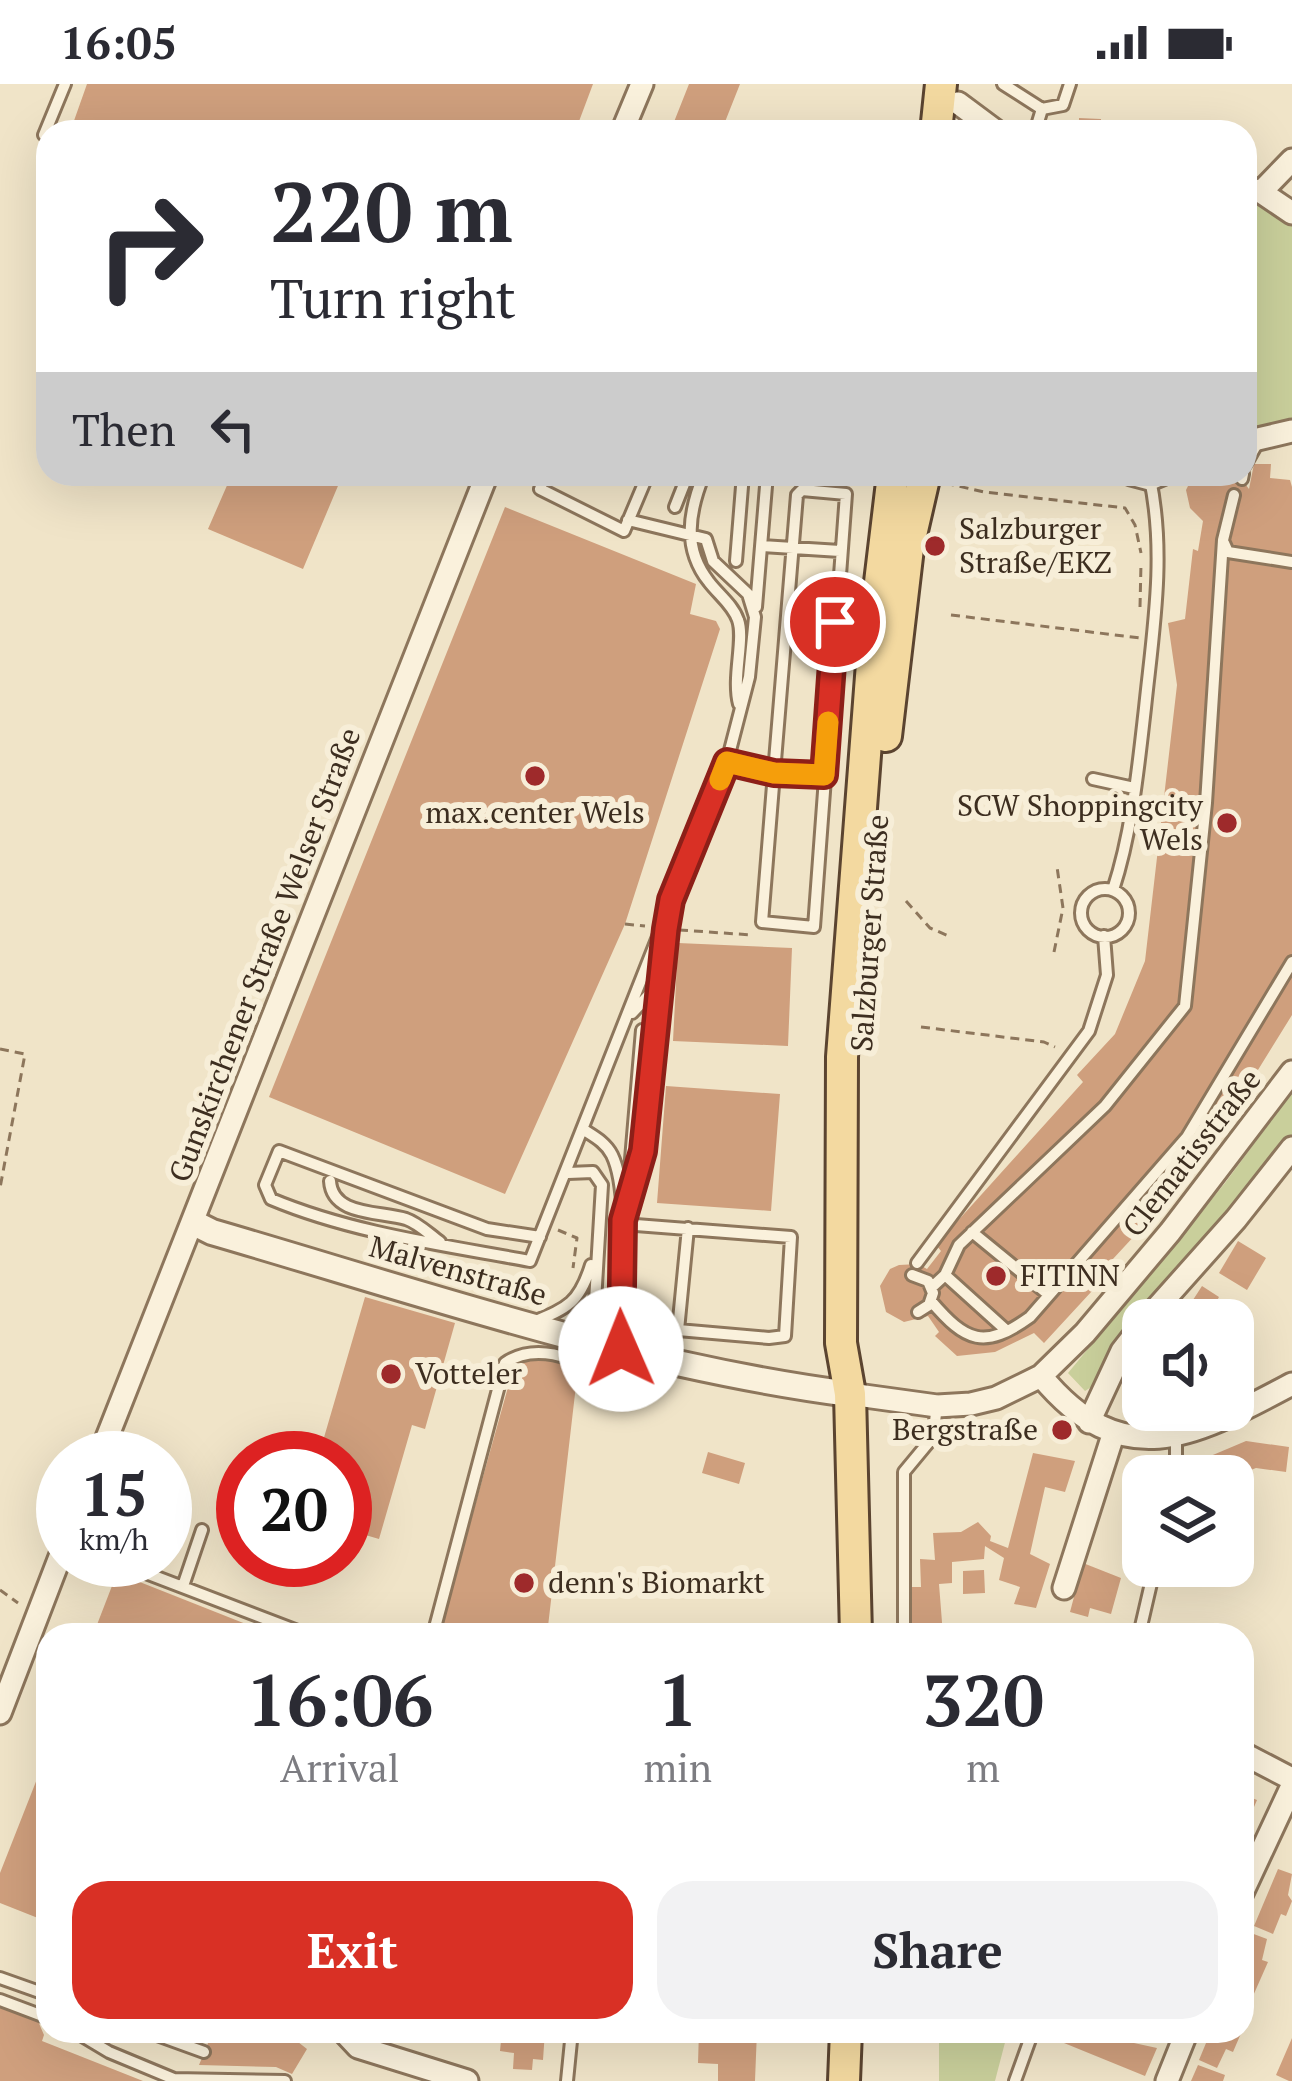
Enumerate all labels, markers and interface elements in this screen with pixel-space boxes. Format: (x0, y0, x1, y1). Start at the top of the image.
text: 16:05 (60, 12, 177, 72)
text: 220 m (270, 155, 513, 266)
icon: right (72, 168, 228, 324)
text: Turn right (270, 262, 516, 333)
icon: left (200, 396, 266, 462)
text: Then (72, 399, 176, 459)
place label: Salzburger Straße/EKZ (959, 508, 1112, 582)
marker: Salzburger Straße/EKZ (922, 533, 948, 559)
pin (784, 571, 886, 673)
icon: arrive (802, 589, 868, 655)
street label: Gunskirchener Straße Welser Straße (159, 722, 369, 1188)
marker: max.center Wels (522, 763, 548, 789)
place label: SCW Shoppingcity Wels (957, 785, 1204, 859)
place label: max.center Wels (425, 792, 645, 832)
marker: SCW Shoppingcity Wels (1214, 810, 1240, 836)
street label: Salzburger Straße (841, 813, 897, 1053)
street label: Clematisstraße (1113, 1060, 1269, 1245)
street label: Malvenstraße (365, 1226, 552, 1314)
place label: FITINN (1020, 1255, 1120, 1295)
marker: FITINN (983, 1263, 1009, 1289)
position arrow (558, 1286, 684, 1412)
map controls (1122, 1299, 1254, 1587)
button: sound (1122, 1299, 1254, 1431)
place label: Votteler (415, 1353, 522, 1393)
marker: Votteler (378, 1361, 404, 1387)
place label: Bergstraße (892, 1409, 1038, 1449)
marker: Bergstraße (1049, 1417, 1075, 1443)
speed limit sign: 20 (216, 1431, 372, 1587)
text: 15 (80, 1454, 148, 1533)
button: layers (1122, 1455, 1254, 1587)
text: km/h (79, 1519, 149, 1559)
place label: denn's Biomarkt (548, 1562, 765, 1602)
marker: denn's Biomarkt (511, 1570, 537, 1596)
text: 16:06 (246, 1651, 433, 1747)
text: 1 (657, 1651, 698, 1747)
text: 320 (922, 1651, 1044, 1747)
text: Arrival (280, 1741, 399, 1793)
text: min (643, 1741, 712, 1793)
text: m (966, 1741, 1000, 1793)
button: Exit (72, 1881, 633, 2019)
button: Share (657, 1881, 1218, 2019)

